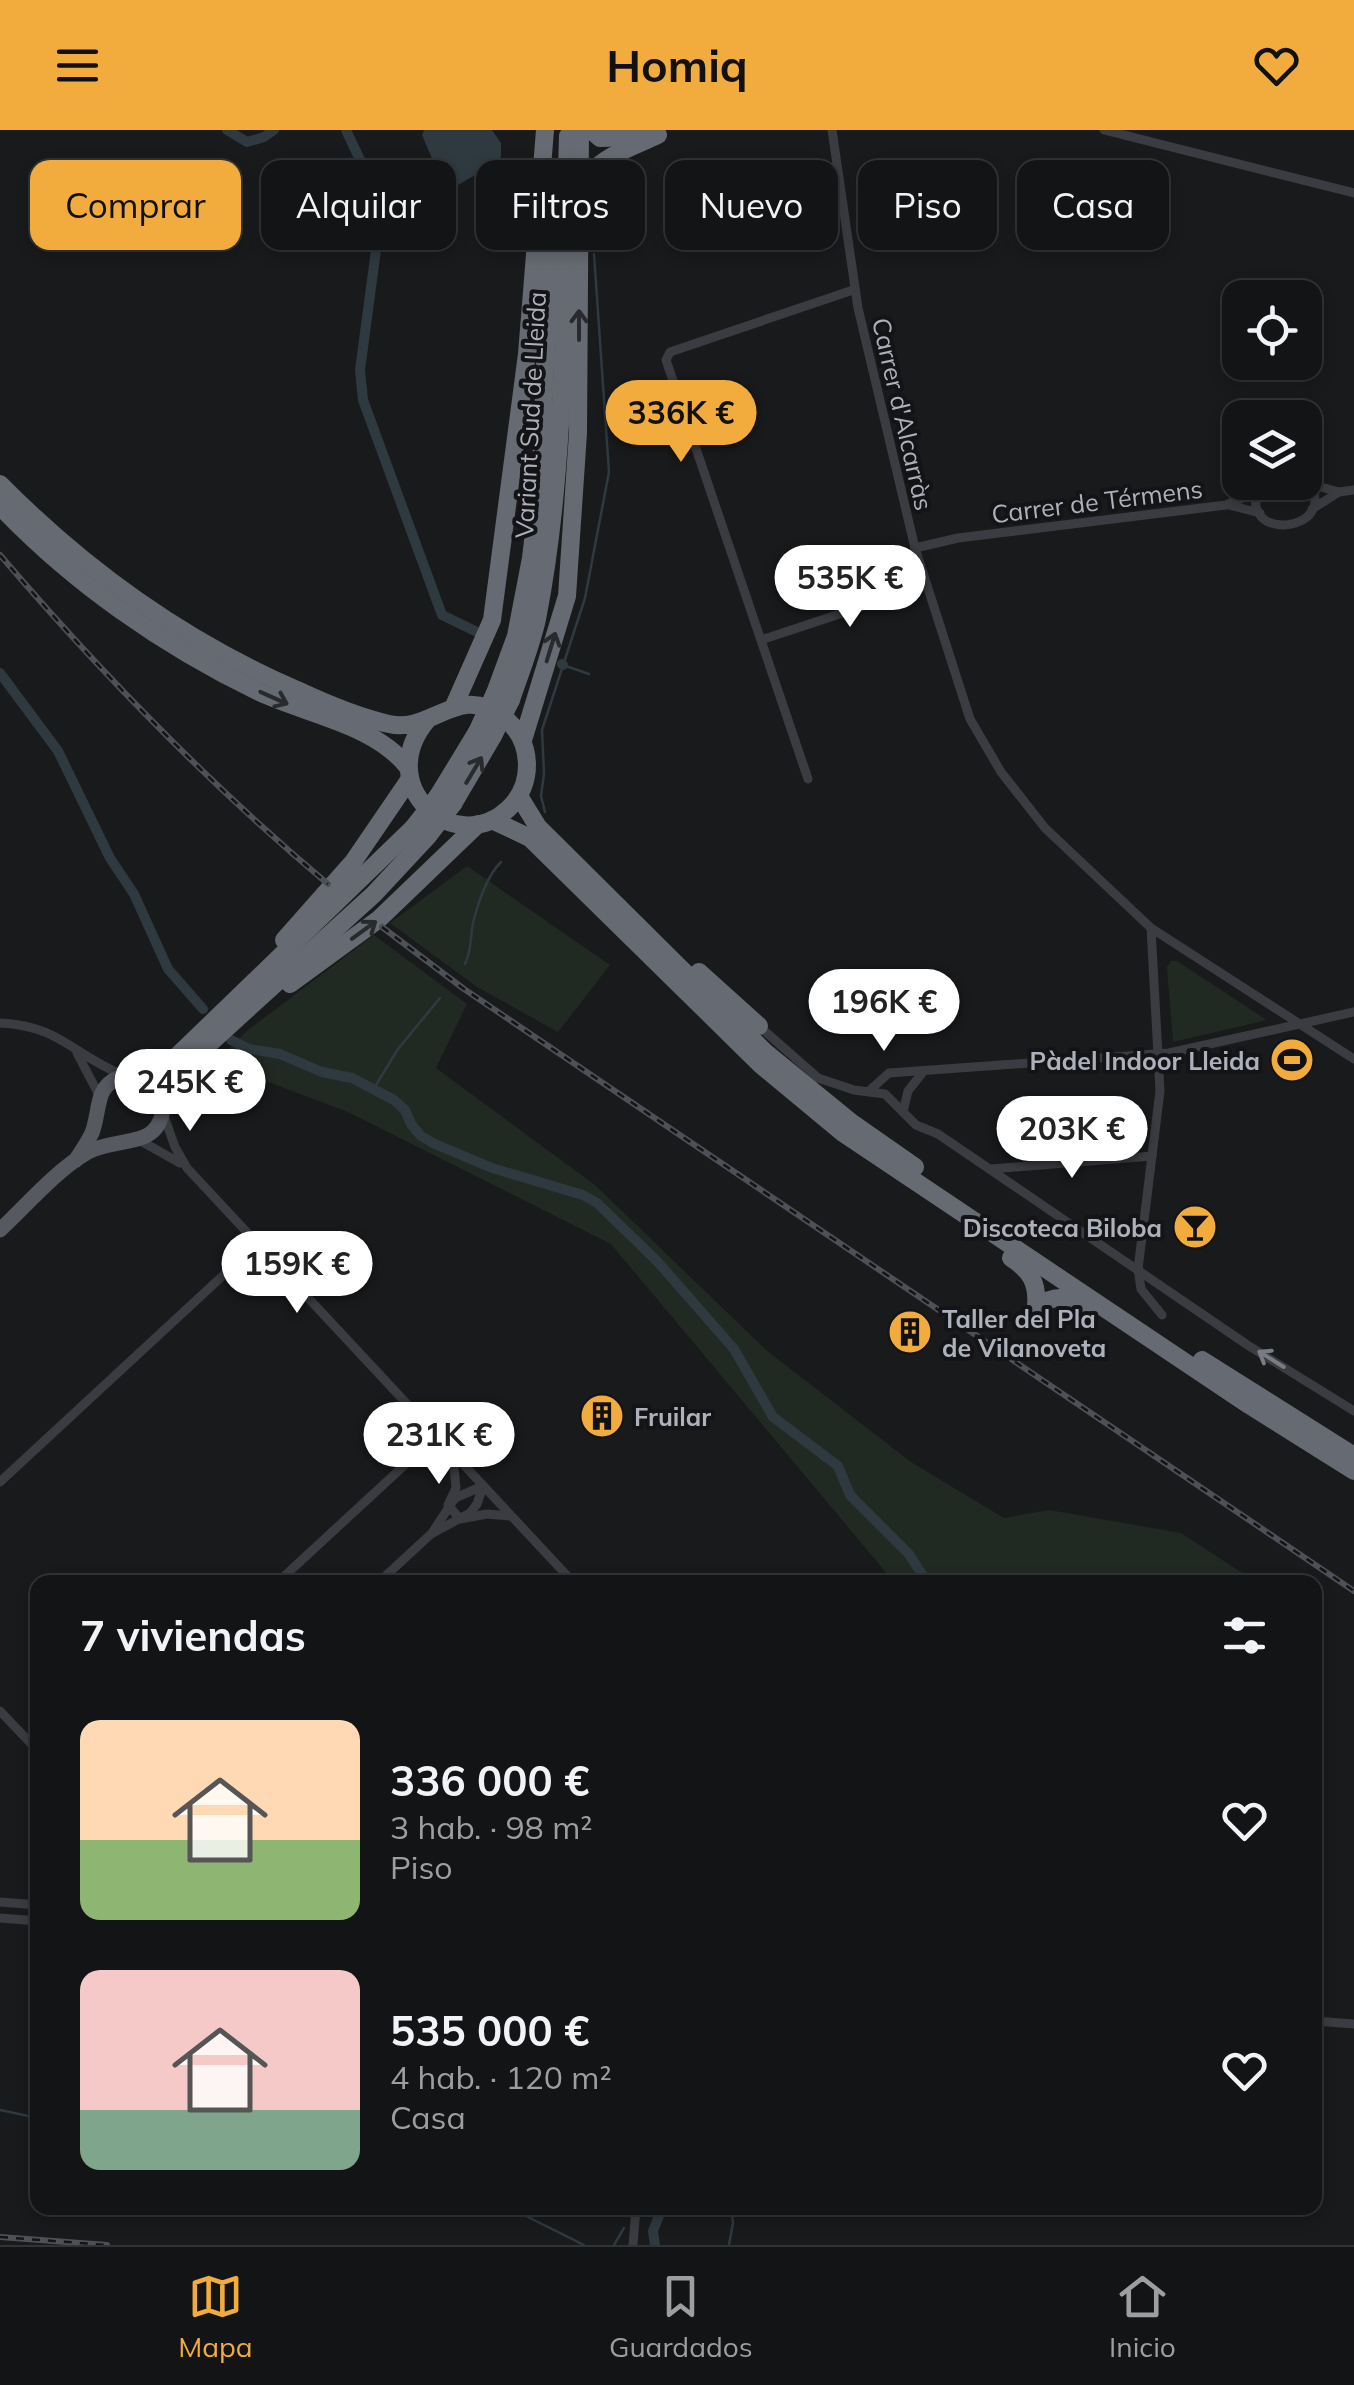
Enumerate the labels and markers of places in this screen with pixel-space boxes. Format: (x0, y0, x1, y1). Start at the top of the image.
pin: 336K € (600, 380, 762, 465)
pin: 535K € (769, 545, 931, 630)
pin: 196K € (803, 969, 965, 1054)
sports icon: Pàdel Indoor Lleida (1269, 1037, 1315, 1083)
place label: Pàdel Indoor Lleida (1030, 1045, 1260, 1076)
pin: 245K € (109, 1049, 271, 1134)
pin: 203K € (991, 1096, 1153, 1181)
bar icon: Discoteca Biloba (1172, 1204, 1218, 1250)
place label: Discoteca Biloba (963, 1212, 1162, 1243)
pin: 159K € (216, 1231, 378, 1316)
place label: Taller del Pla de Vilanoveta (942, 1303, 1106, 1363)
building icon: Taller del Pla de Vilanoveta (887, 1309, 933, 1355)
building icon: Fruilar (579, 1393, 625, 1439)
place label: Fruilar (634, 1401, 711, 1432)
pin: 231K € (358, 1402, 520, 1487)

